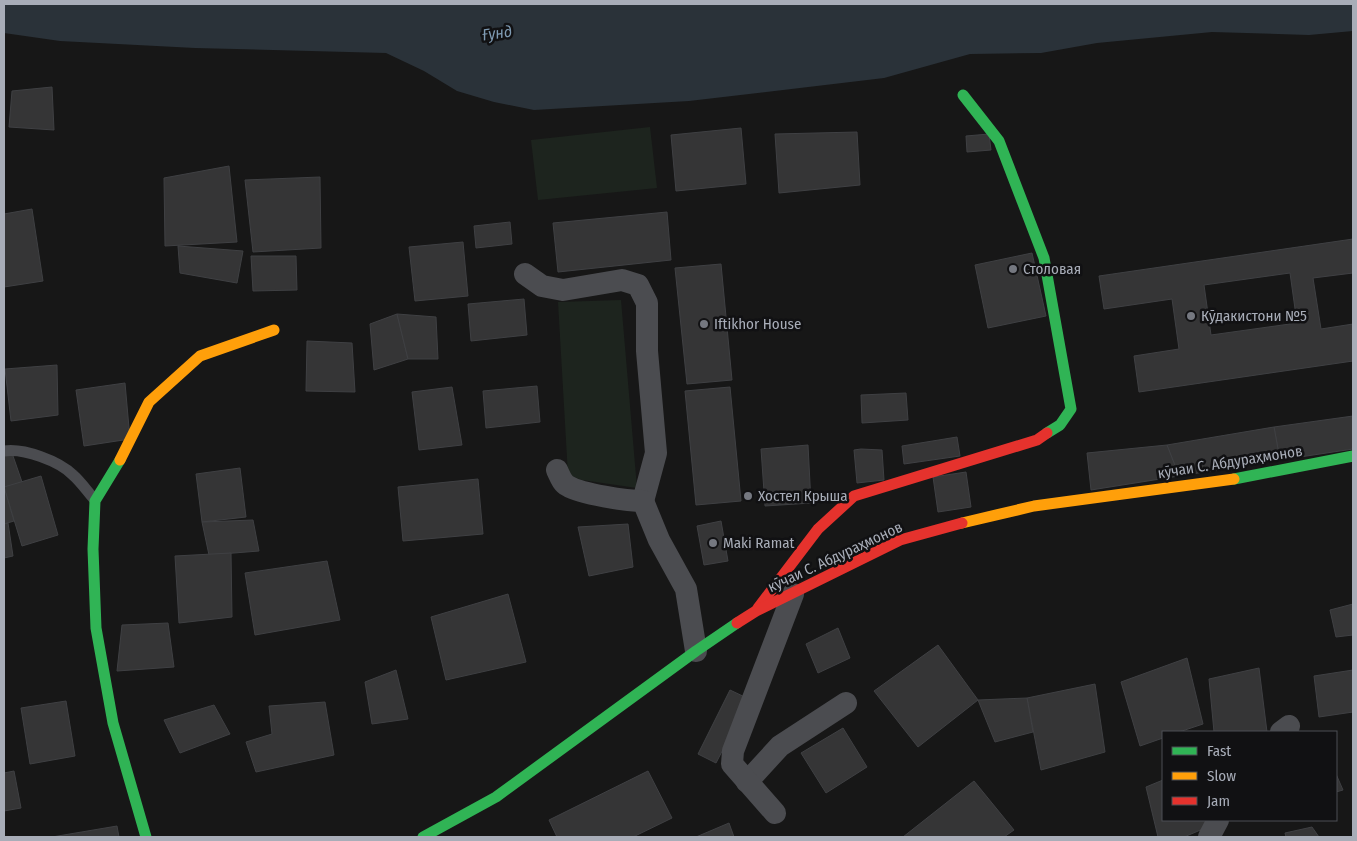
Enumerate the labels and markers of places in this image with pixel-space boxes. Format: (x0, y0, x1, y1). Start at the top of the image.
place label: Столовая (1023, 260, 1081, 278)
marker: Столовая (1007, 263, 1019, 275)
place label: Кӯдакистони №5 (1201, 307, 1307, 325)
marker: Кӯдакистони №5 (1185, 310, 1197, 322)
place label: Iftikhor House (714, 315, 801, 333)
marker: Iftikhor House (698, 318, 710, 330)
place label: Хостел Крыша (758, 487, 848, 505)
marker: Хостел Крыша (742, 490, 754, 502)
place label: Maki Ramat (723, 534, 795, 552)
marker: Maki Ramat (707, 537, 719, 549)

